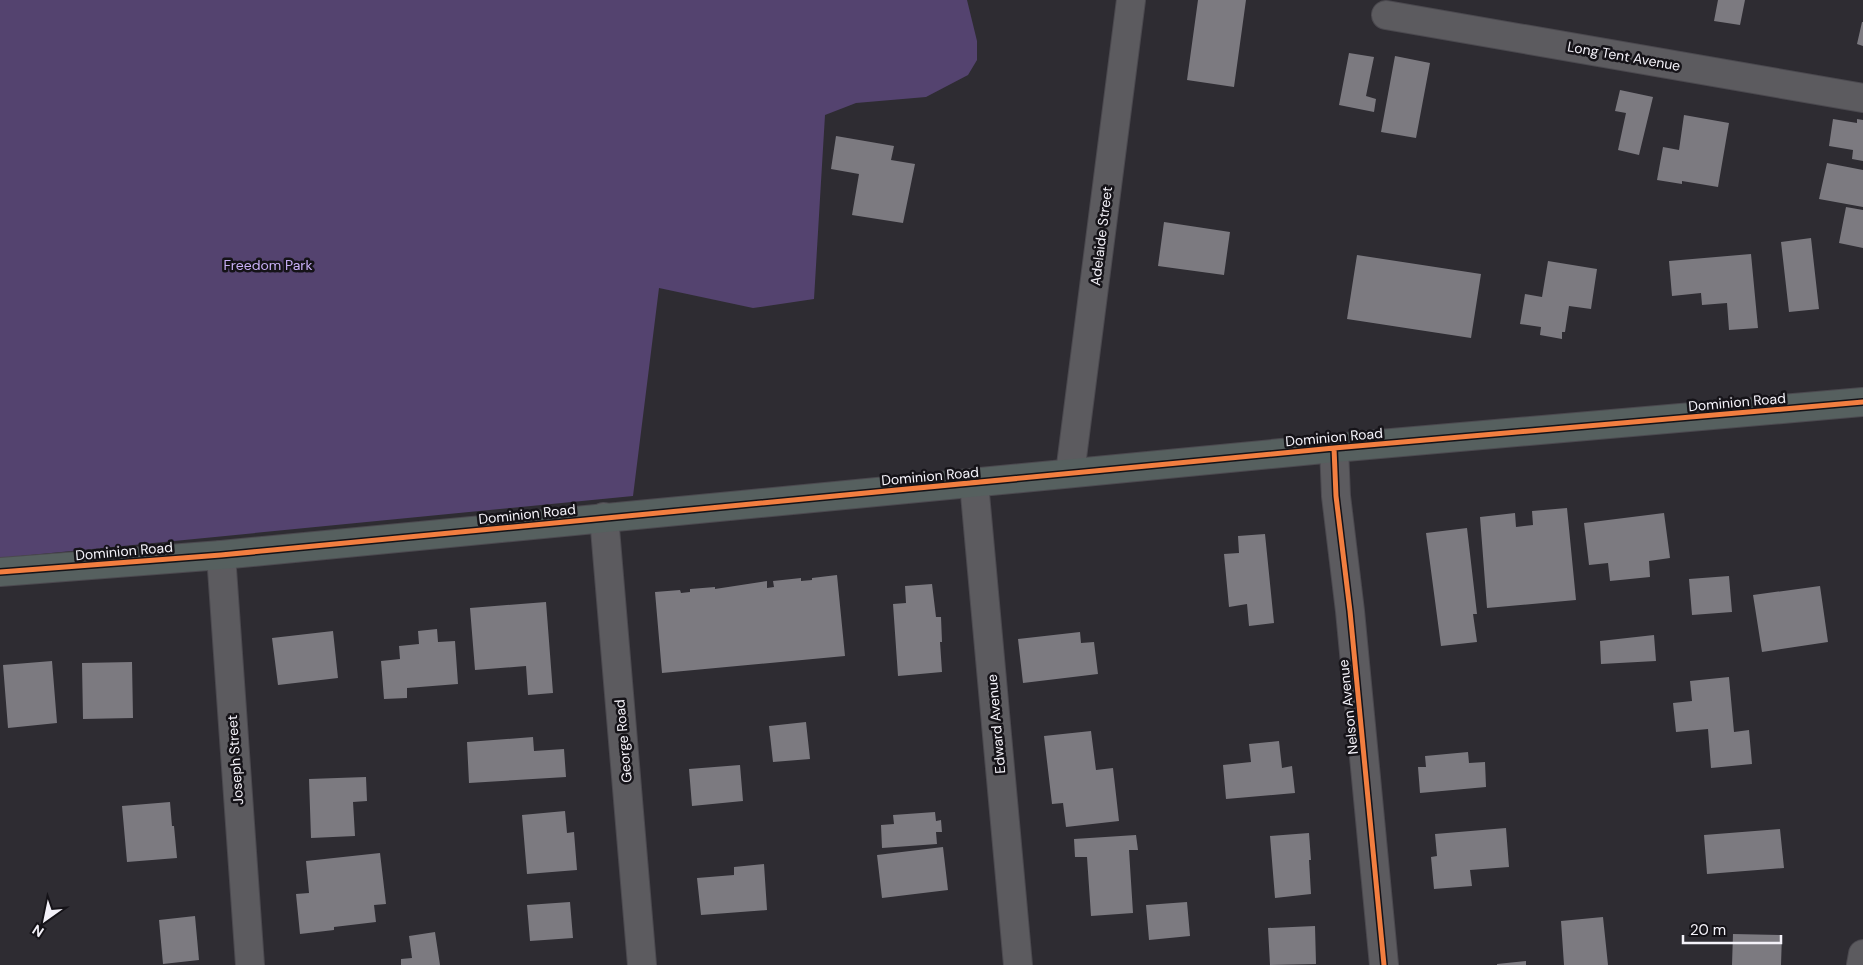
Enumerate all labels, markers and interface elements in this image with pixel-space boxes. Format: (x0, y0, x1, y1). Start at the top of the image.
street label: Long Tent Avenue (1566, 37, 1682, 75)
street label: Adelaide Street (1086, 185, 1116, 287)
park label: Freedom Park (223, 256, 313, 274)
street label: Dominion Road (1687, 389, 1787, 415)
street label: Dominion Road (1284, 424, 1384, 450)
street label: Dominion Road (880, 463, 980, 489)
street label: Dominion Road (477, 500, 577, 528)
street label: Dominion Road (74, 538, 174, 564)
street label: Nelson Avenue (1334, 659, 1362, 755)
street label: Edward Avenue (983, 674, 1009, 774)
street label: George Road (610, 699, 636, 783)
street label: Joseph Street (223, 714, 247, 806)
north arrow (20, 895, 70, 945)
scale bar (1683, 912, 1780, 944)
text: 20 m (1690, 920, 1726, 940)
text: N (29, 921, 47, 941)

